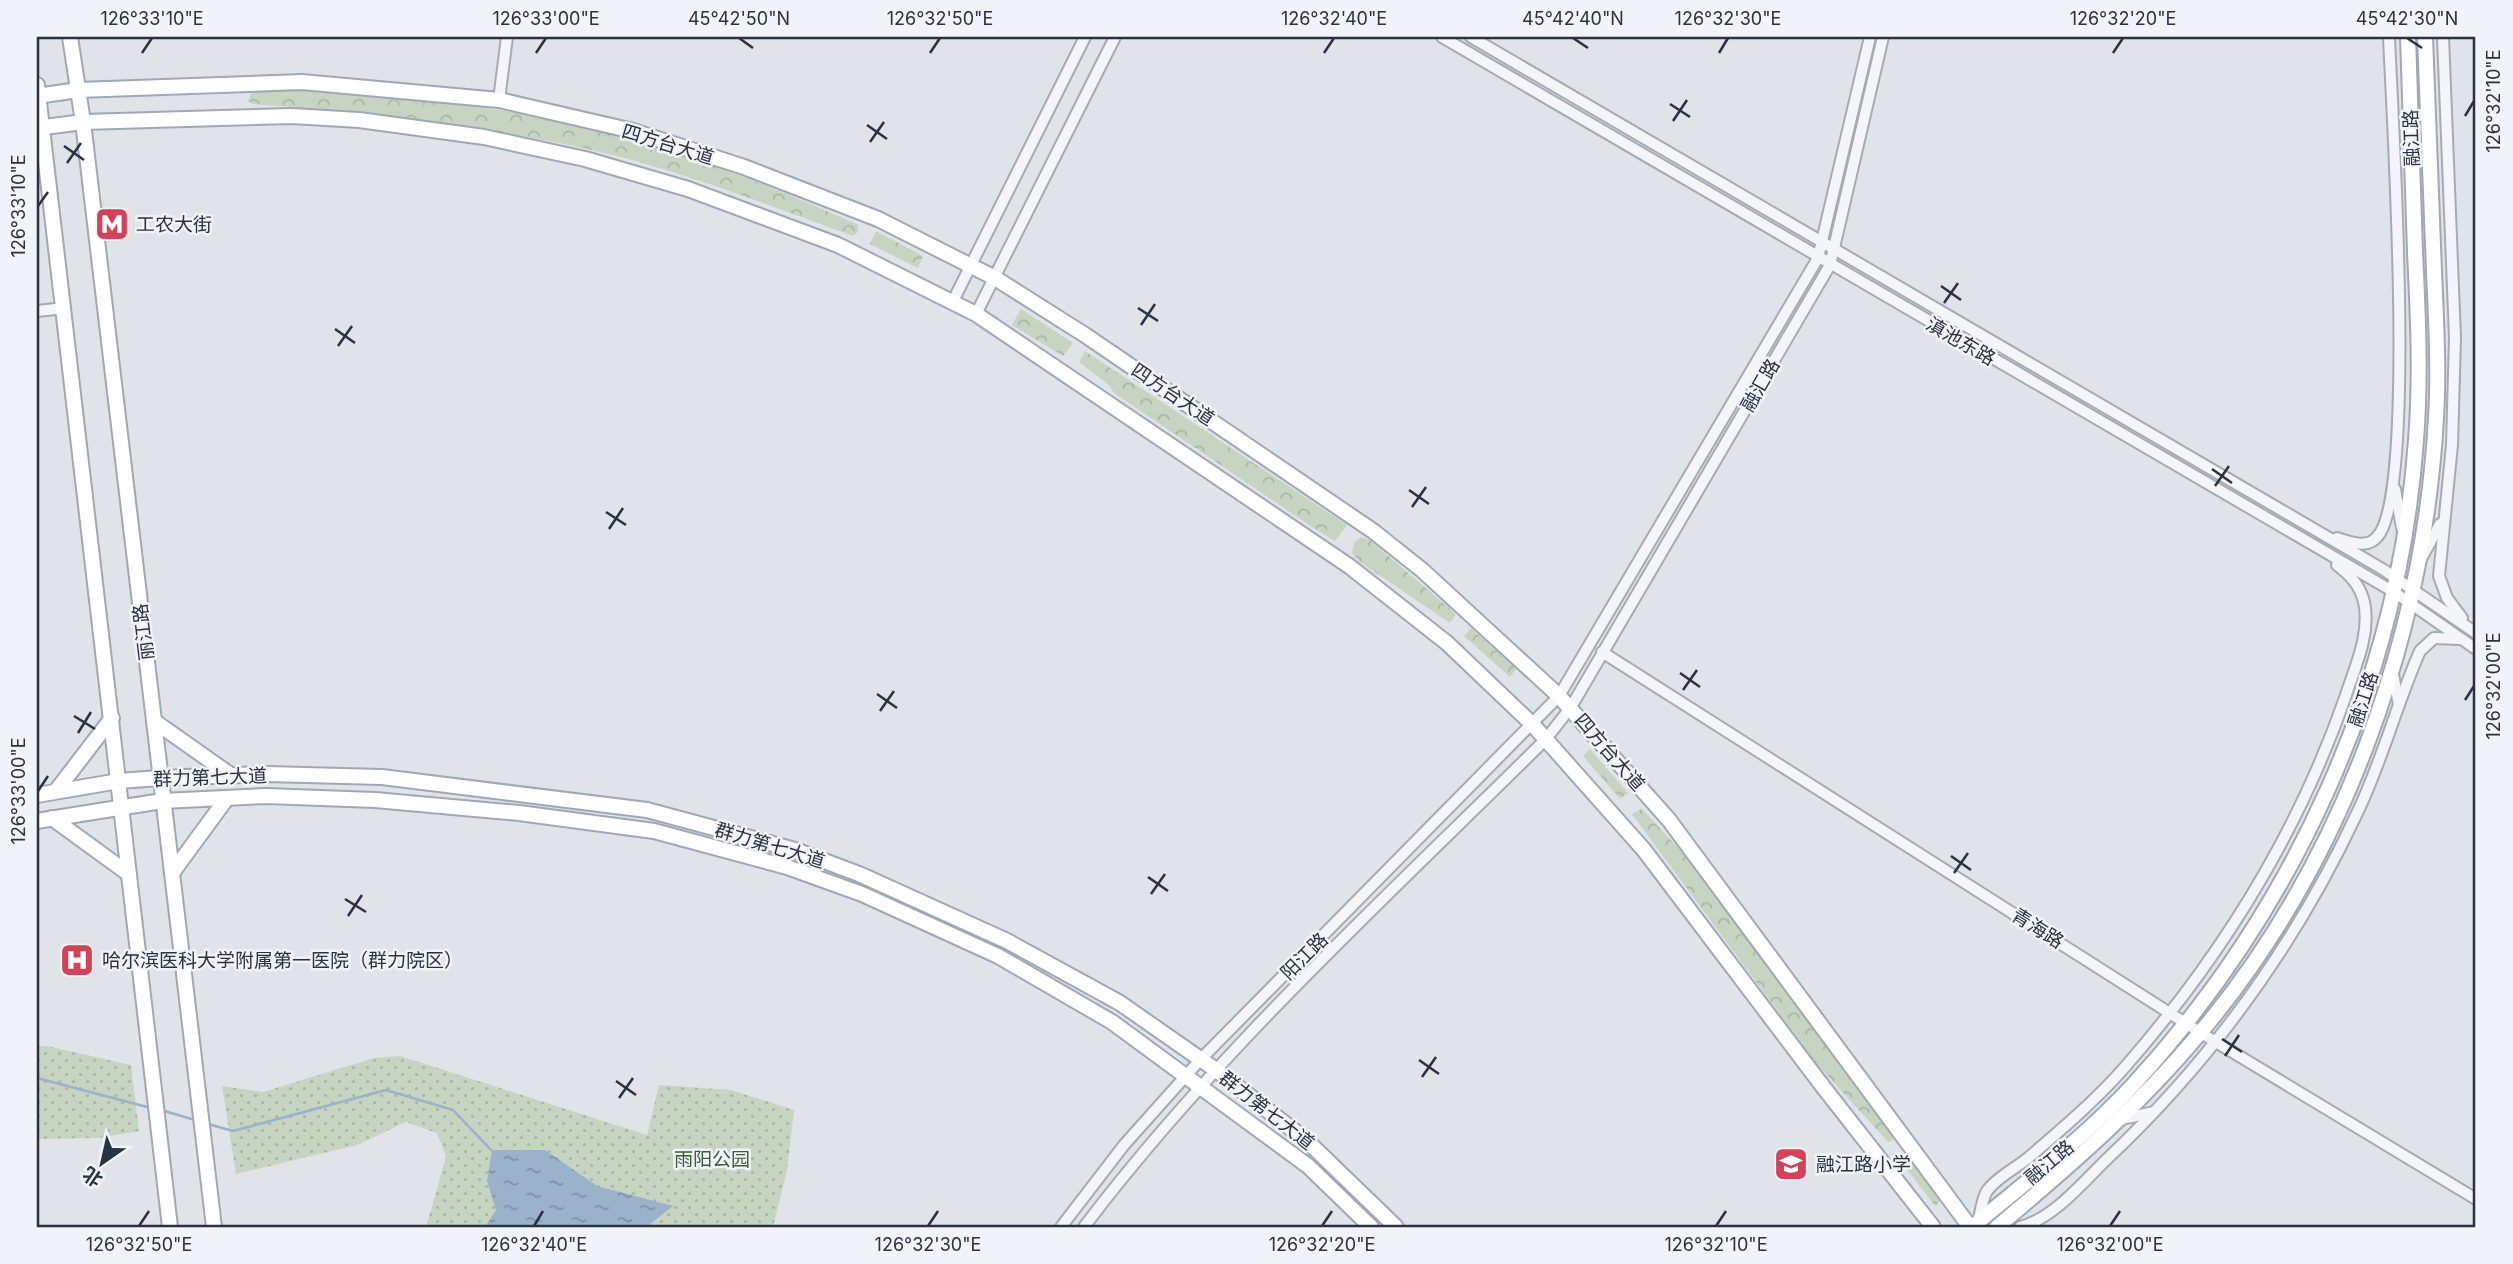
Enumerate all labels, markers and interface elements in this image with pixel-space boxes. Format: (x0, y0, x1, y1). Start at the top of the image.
text: 126°33'10"E (100, 8, 204, 29)
text: 126°33'00"E (492, 8, 600, 29)
text: 45°42'50"N (688, 8, 790, 29)
text: 126°32'50"E (887, 8, 993, 29)
text: 126°32'40"E (1281, 8, 1387, 29)
text: 45°42'40"N (1522, 8, 1624, 29)
text: 126°32'30"E (1675, 8, 1781, 29)
text: 126°32'20"E (2070, 8, 2176, 29)
text: 45°42'30"N (2356, 8, 2458, 29)
text: 126°32'10"E (2483, 49, 2504, 153)
street label: 融江路 (2399, 109, 2424, 167)
street label: 四方台大道 (619, 120, 717, 169)
text: 126°33'10"E (8, 154, 29, 258)
metro station icon: 工农大街 (93, 205, 131, 243)
place label: 工农大街 (136, 213, 212, 236)
street label: 滇池东路 (1922, 312, 1999, 370)
street label: 融汇路 (1736, 355, 1785, 416)
street label: 四方台大道 (1127, 358, 1219, 431)
street label: 丽江路 (129, 602, 158, 662)
text: 126°32'00"E (2483, 632, 2504, 740)
street label: 融江路 (2344, 668, 2383, 730)
street label: 四方台大道 (1570, 709, 1649, 796)
text: 126°33'00"E (8, 737, 29, 845)
street label: 群力第七大道 (153, 764, 267, 791)
street label: 群力第七大道 (712, 818, 828, 873)
street label: 青海路 (2007, 904, 2068, 953)
street label: 阳江路 (1276, 928, 1333, 985)
hospital icon: 哈尔滨医科大学附属第一医院（群力院区） (58, 941, 96, 979)
place label: 哈尔滨医科大学附属第一医院（群力院区） (102, 949, 463, 972)
street label: 群力第七大道 (1215, 1066, 1319, 1155)
north arrow (66, 1128, 136, 1198)
street label: 融江路 (2020, 1135, 2079, 1190)
school or university icon: 融江路小学 (1772, 1145, 1810, 1183)
park label: 雨阳公园 (674, 1148, 750, 1171)
place label: 融江路小学 (1816, 1153, 1911, 1176)
text: 北 (78, 1162, 107, 1192)
text: 126°32'50"E (86, 1234, 192, 1255)
text: 126°32'40"E (481, 1234, 587, 1255)
text: 126°32'30"E (875, 1234, 981, 1255)
text: 126°32'20"E (1269, 1234, 1375, 1255)
text: 126°32'10"E (1664, 1234, 1768, 1255)
text: 126°32'00"E (2056, 1234, 2164, 1255)

